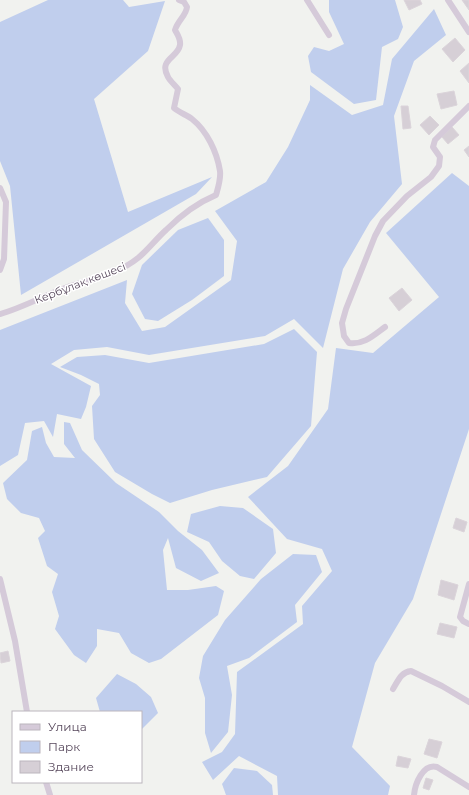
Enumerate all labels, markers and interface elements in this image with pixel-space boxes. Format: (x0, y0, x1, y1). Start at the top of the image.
street label: Кербұлақ көшесі (32, 259, 128, 307)
legend (12, 711, 142, 783)
text: Улица (48, 719, 87, 734)
text: Парк (48, 739, 80, 754)
text: Здание (48, 759, 94, 774)

